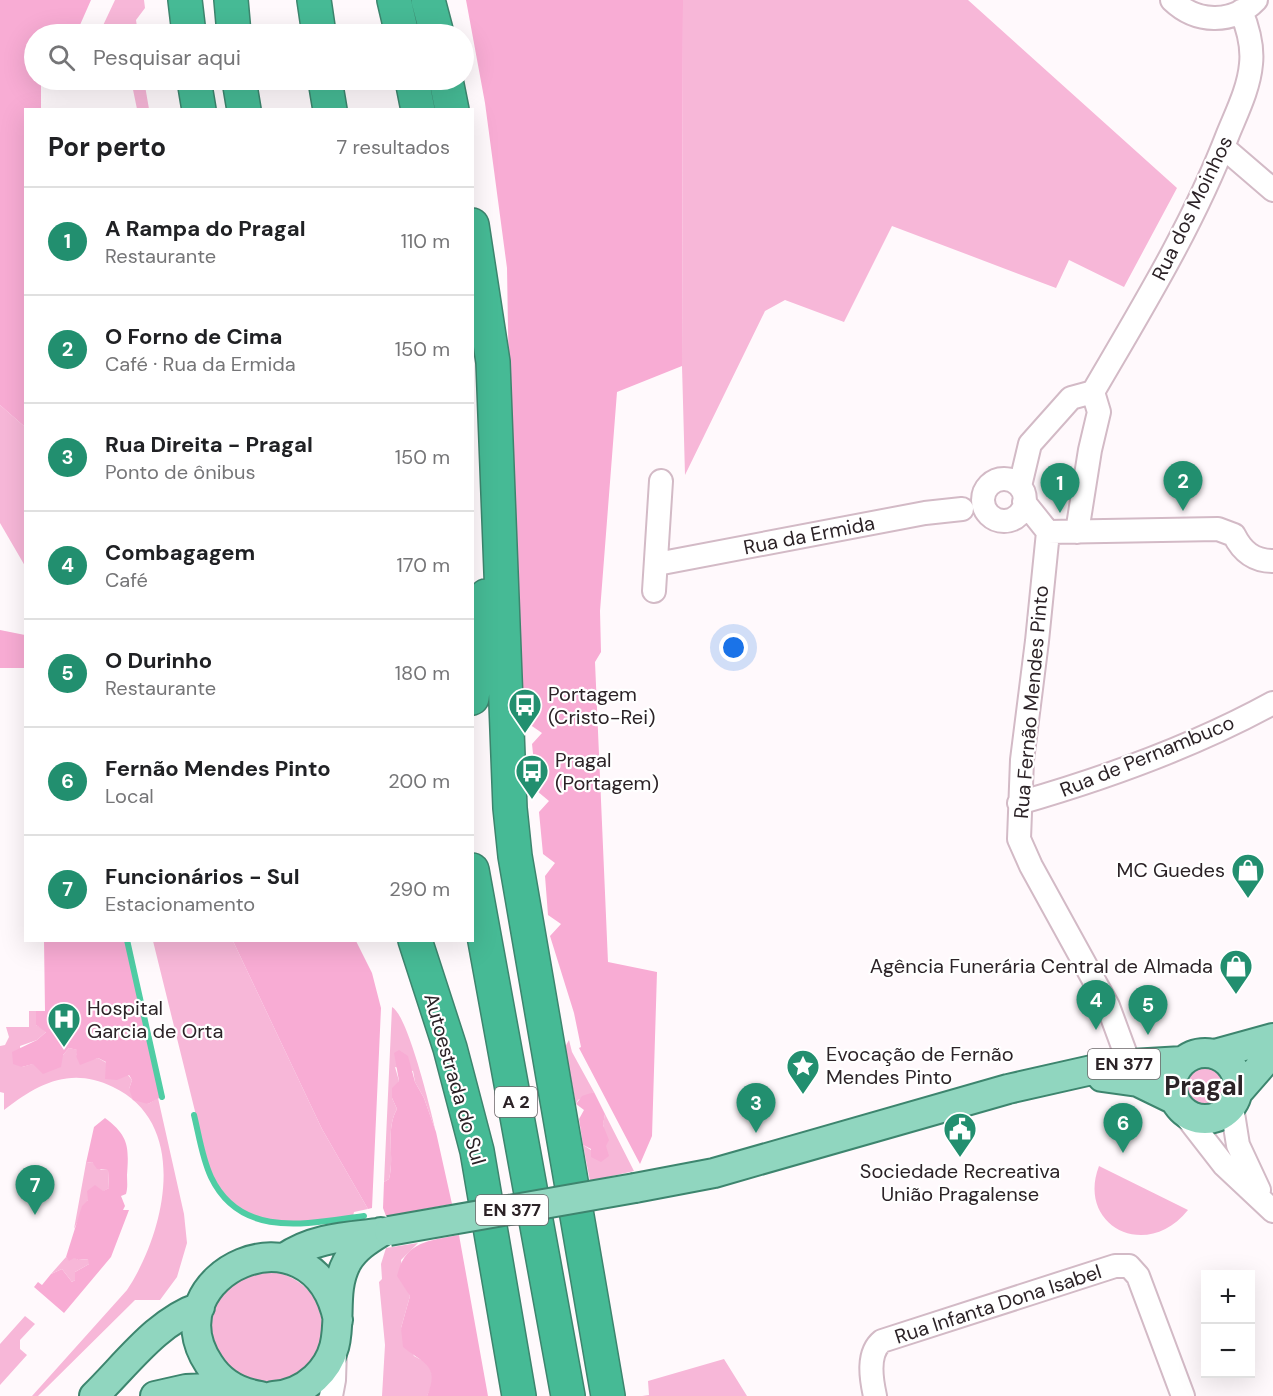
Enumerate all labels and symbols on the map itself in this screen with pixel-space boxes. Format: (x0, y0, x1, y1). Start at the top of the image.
street label: Rua dos Moinhos (1146, 131, 1238, 285)
pin: 2 (1164, 462, 1202, 511)
pin: 1 (1040, 464, 1080, 513)
street label: Rua da Ermida (741, 510, 877, 560)
street label: Rua Fernão Mendes Pinto (1008, 584, 1054, 820)
your location (719, 633, 748, 662)
place label: Portagem (Cristo-Rei) (548, 681, 655, 730)
bus stop icon: Portagem (Cristo-Rei) (507, 687, 543, 734)
street label: Rua de Pernambuco (1056, 709, 1238, 803)
place label: Pragal (Portagem) (555, 747, 659, 796)
bus stop icon: Pragal (Portagem) (514, 753, 550, 800)
shop icon: MC Guedes (1230, 852, 1266, 899)
place label: MC Guedes (1117, 857, 1225, 883)
shop icon: Agência Funerária Central de Almada (1218, 948, 1254, 995)
place label: Agência Funerária Central de Almada (870, 953, 1213, 979)
pin: 4 (1076, 980, 1116, 1030)
pin: 5 (1128, 986, 1168, 1035)
street label: Autoestrada do Sul (418, 990, 492, 1168)
place label: Hospital Garcia de Orta (87, 995, 223, 1044)
hospital icon: Hospital Garcia de Orta (46, 1001, 82, 1048)
place label: Evocação de Fernão Mendes Pinto (826, 1041, 1014, 1090)
place icon: Evocação de Fernão Mendes Pinto (785, 1048, 821, 1095)
road number: EN 377 (1088, 1049, 1160, 1079)
district label: Pragal (1164, 1069, 1244, 1103)
pin: 3 (736, 1084, 776, 1133)
road number: A 2 (495, 1087, 537, 1117)
pin: 6 (1104, 1104, 1142, 1153)
public building icon: Sociedade Recreativa União Pragalense (942, 1111, 978, 1158)
place label: Sociedade Recreativa União Pragalense (860, 1158, 1060, 1207)
pin: 7 (15, 1166, 54, 1215)
road number: EN 377 (476, 1195, 548, 1225)
street label: Rua Infanta Dona Isabel (891, 1258, 1105, 1350)

